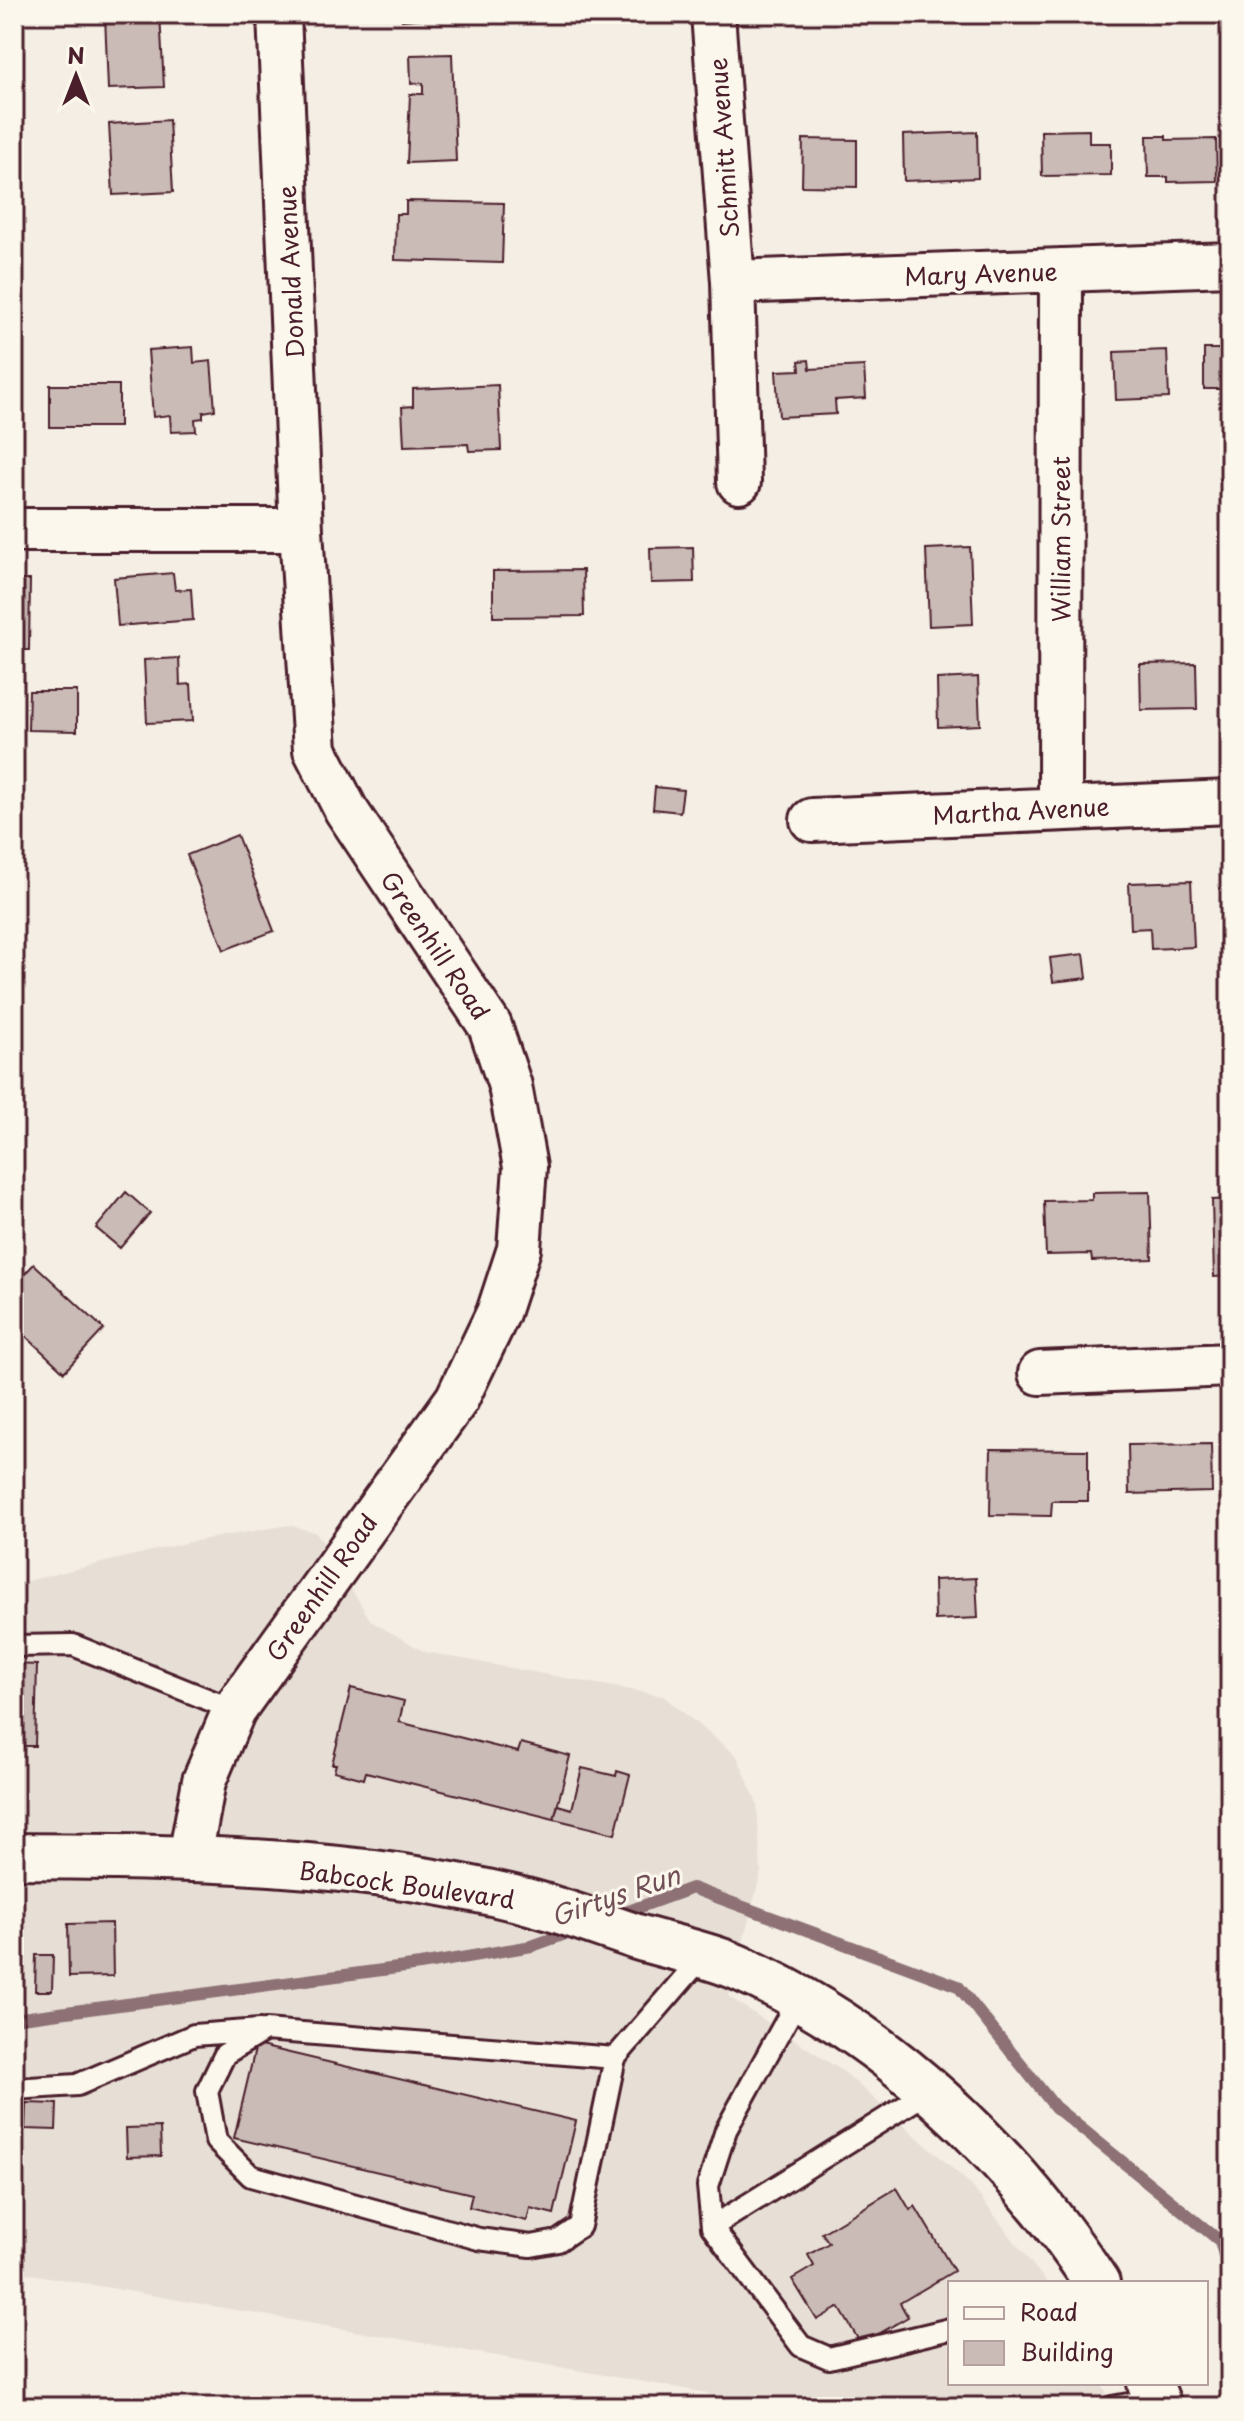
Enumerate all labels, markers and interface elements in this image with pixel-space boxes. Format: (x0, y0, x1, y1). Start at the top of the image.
north arrow (36, 36, 116, 116)
text: N (67, 38, 85, 71)
street label: Schmitt Avenue (699, 57, 747, 239)
street label: Donald Avenue (267, 184, 313, 360)
street label: Mary Avenue (904, 252, 1058, 294)
street label: William Street (1042, 456, 1078, 622)
street label: Martha Avenue (932, 787, 1110, 833)
street label: Greenhill Road (373, 863, 499, 1027)
street label: Greenhill Road (257, 1506, 385, 1668)
street label: Babcock Boulevard (297, 1851, 518, 1917)
water label: Girtys Run (545, 1854, 686, 1935)
legend (948, 2281, 1208, 2385)
text: Road (1020, 2293, 1078, 2329)
text: Building (1020, 2333, 1114, 2369)

